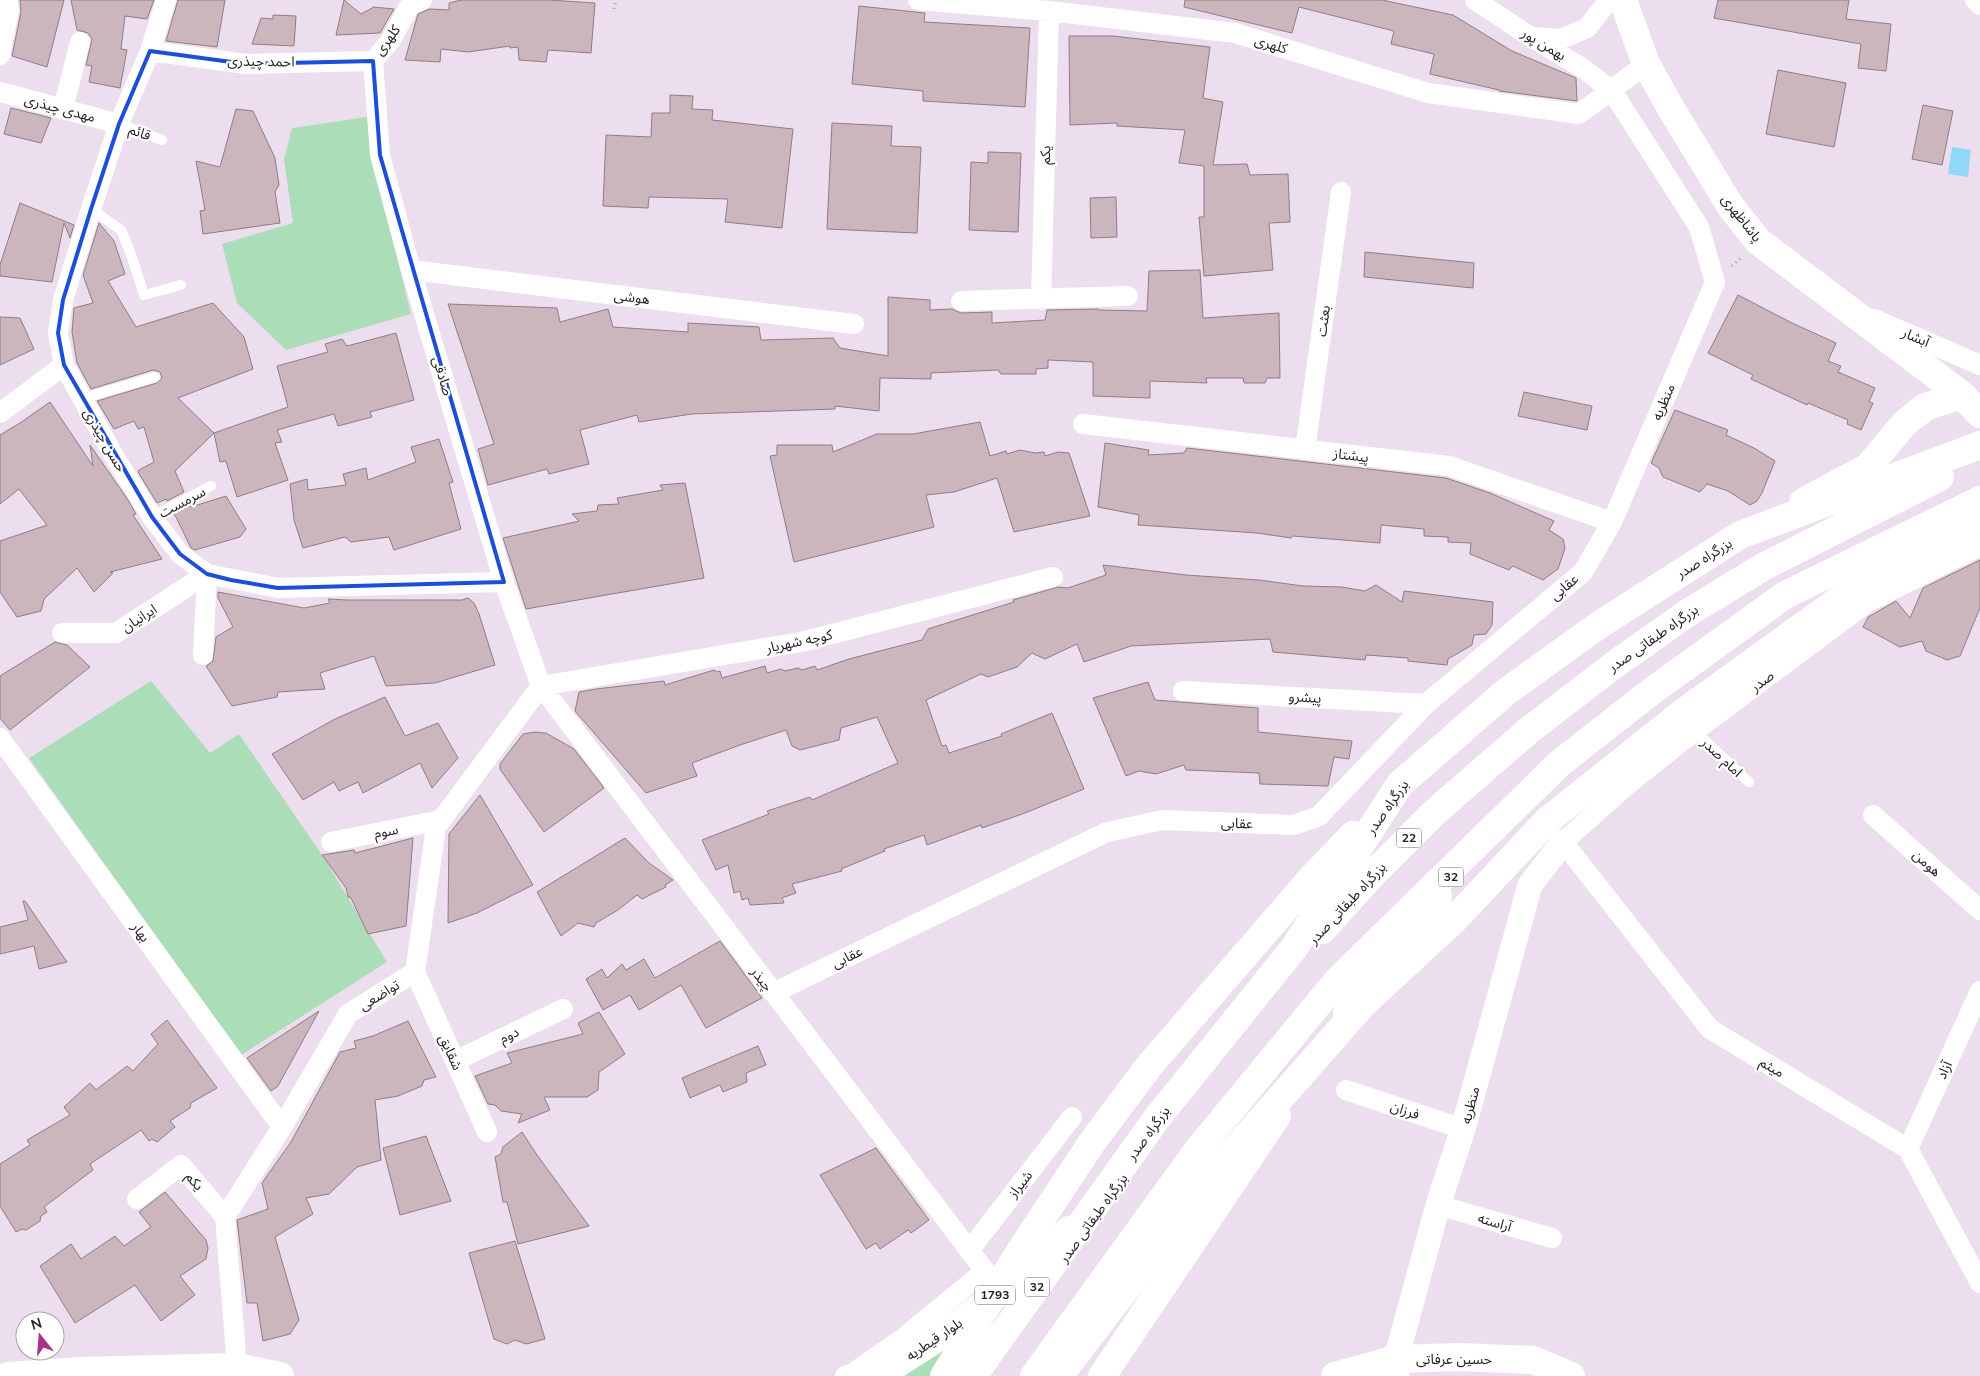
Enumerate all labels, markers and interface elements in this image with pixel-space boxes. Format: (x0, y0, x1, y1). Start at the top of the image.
street label: کلهری (370, 21, 405, 59)
street label: بهمن پور (1517, 23, 1570, 65)
street label: کلهری (1252, 31, 1290, 58)
street label: احمد چیذری (227, 51, 295, 72)
street label: مهدی چیذری (22, 90, 98, 127)
street label: قائم (126, 120, 153, 146)
street label: یکم (1036, 145, 1056, 165)
street label: پاشاظهری (1717, 190, 1766, 246)
street label: هوشی (613, 286, 651, 309)
street label: بعثت (1312, 304, 1335, 338)
street label: آبشار (1898, 323, 1933, 352)
street label: صادقی (428, 354, 458, 398)
street label: منظریه (1647, 381, 1680, 423)
street label: حسن چیذری (79, 405, 130, 476)
street label: پیشتاز (1331, 444, 1370, 467)
street label: سرمست (155, 482, 209, 523)
street label: بزرگراه صدر (1672, 534, 1736, 584)
street label: عقابی (1546, 570, 1583, 605)
street label: ایرانیان (118, 600, 161, 637)
street label: بزرگراه طبقاتی صدر (1604, 600, 1702, 677)
street label: کوچه شهریار (763, 625, 834, 658)
street label: صدر (1746, 666, 1778, 697)
street label: پیشرو (1288, 687, 1322, 708)
street label: امام صدر (1695, 733, 1747, 782)
street label: بزرگراه صدر (1361, 776, 1413, 839)
street label: عقابی (1221, 813, 1253, 834)
street label: سوم (372, 820, 400, 844)
road number: 22 (1396, 828, 1422, 848)
street label: هومن (1908, 846, 1945, 881)
street label: بزرگراه طبقاتی صدر (1304, 858, 1391, 949)
road number: 32 (1438, 868, 1464, 886)
street label: بهار (126, 918, 154, 946)
street label: عقابی (829, 942, 866, 973)
street label: چیذر (746, 962, 777, 995)
street label: تواضعی (355, 976, 403, 1015)
street label: دوم (496, 1022, 523, 1049)
street label: شقایق (434, 1031, 467, 1073)
street label: میثم (1755, 1053, 1788, 1083)
street label: آزاد (1932, 1057, 1957, 1082)
street label: منظریه (1456, 1084, 1485, 1126)
street label: فرزان (1388, 1097, 1422, 1124)
street label: بزرگراه صدر (1122, 1102, 1175, 1165)
street label: شیراز (1003, 1167, 1037, 1203)
street label: یکم (180, 1168, 208, 1195)
street label: بزرگراه طبقاتی صدر (1054, 1170, 1132, 1268)
street label: آراسته (1476, 1208, 1515, 1237)
road number: 32 (1024, 1277, 1050, 1296)
road number: 1793 (975, 1286, 1015, 1304)
north arrow (15, 1311, 65, 1361)
text: N (29, 1313, 44, 1335)
street label: بلوار قیطریه (902, 1313, 966, 1365)
street label: حسین عرفاتی (1416, 1350, 1492, 1369)

